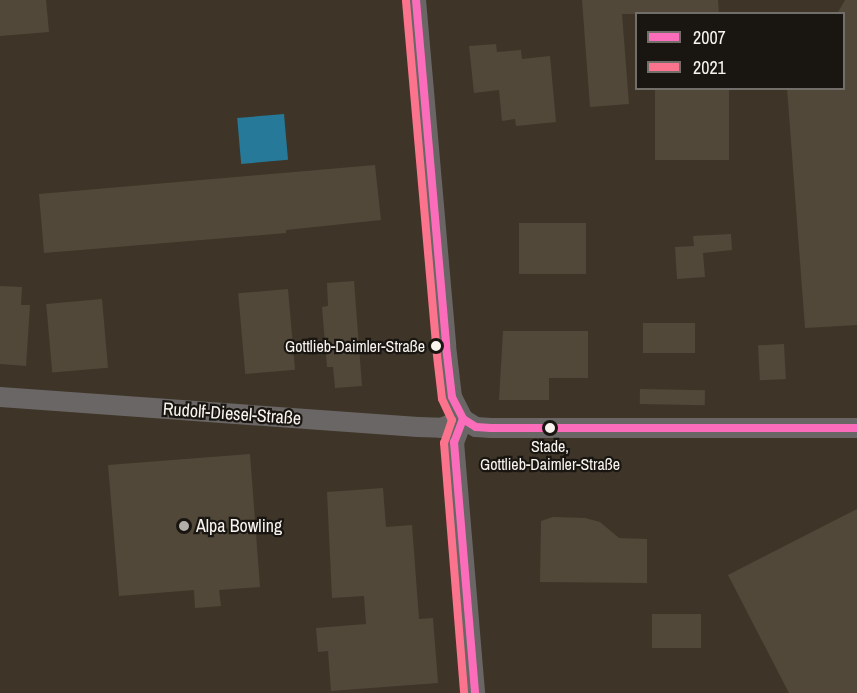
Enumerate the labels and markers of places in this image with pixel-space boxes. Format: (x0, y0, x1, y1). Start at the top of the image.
place label: Gottlieb-Daimler-Straße (285, 336, 425, 356)
marker: Gottlieb-Daimler-Straße (430, 340, 442, 352)
marker: Stade, Gottlieb-Daimler-Straße (544, 422, 556, 434)
place label: Stade, Gottlieb-Daimler-Straße (480, 436, 620, 474)
place label: Alpa Bowling (196, 515, 282, 537)
marker: Alpa Bowling (177, 519, 191, 533)

